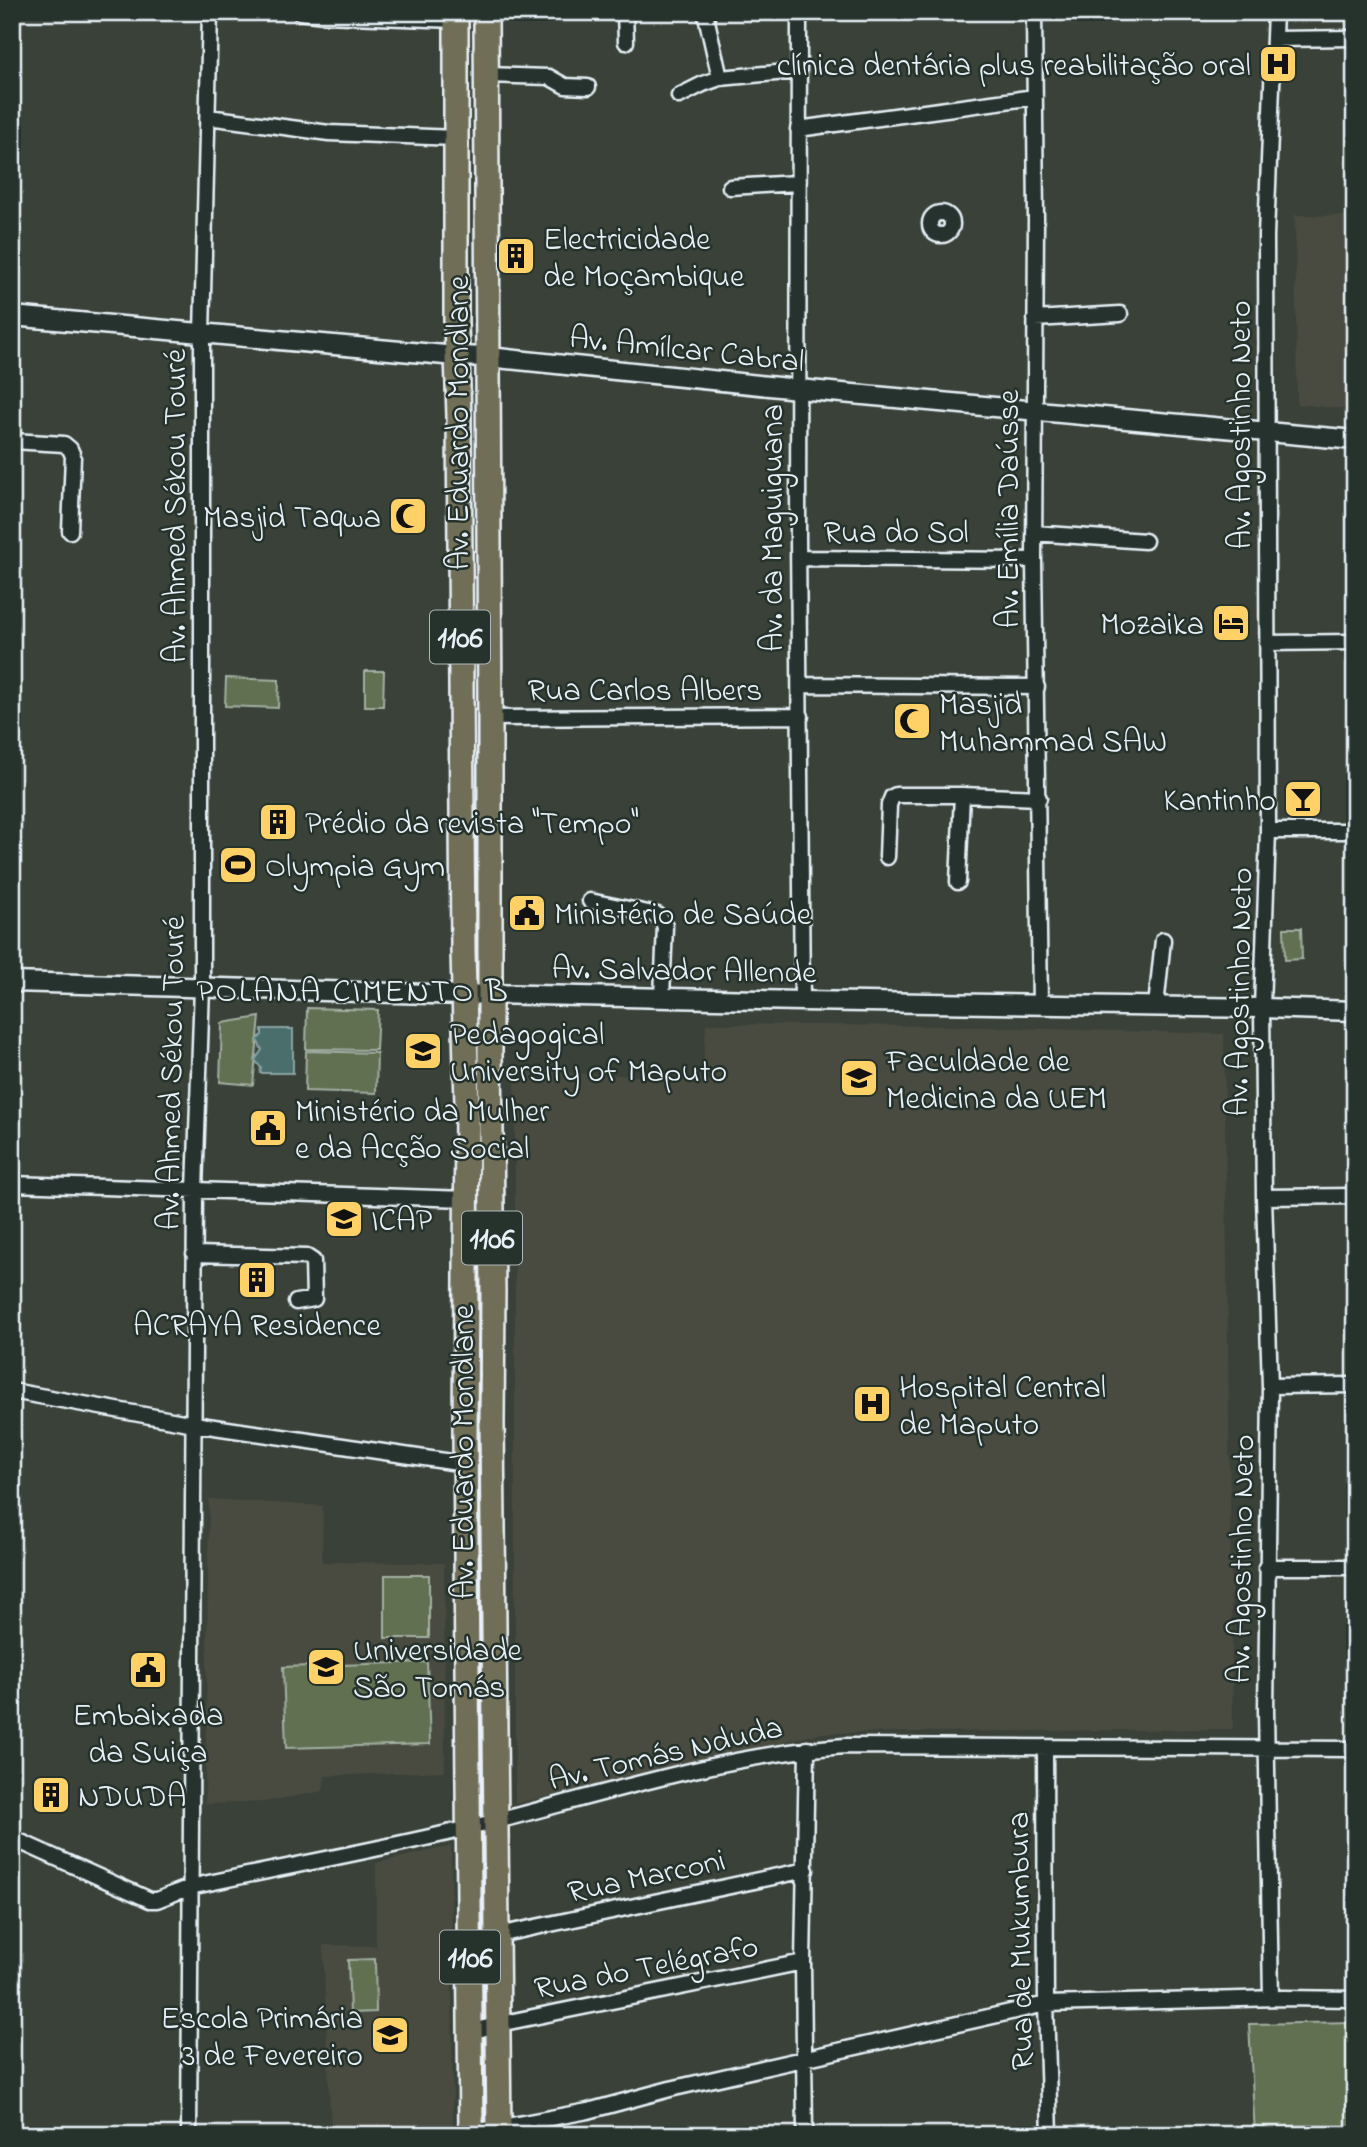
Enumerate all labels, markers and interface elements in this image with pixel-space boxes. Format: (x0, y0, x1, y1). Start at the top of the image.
hospital icon: clínica dentária plus reabilitação oral (1257, 43, 1299, 85)
place label: clínica dentária plus reabilitação oral (777, 44, 1251, 91)
place label: Electricidade de Moçambique (543, 218, 745, 302)
building icon: Electricidade de Moçambique (495, 235, 537, 277)
street label: Av. Eduardo Mondlane (437, 275, 484, 570)
street label: Av. Agostinho Neto (1219, 300, 1266, 550)
street label: Av. Amílcar Cabral (567, 316, 806, 387)
street label: Av. Ahmed Sékou Touré (154, 348, 201, 663)
street label: Av. Emília Daússe (987, 389, 1034, 628)
street label: Av. da Maguiguana (751, 404, 798, 652)
mosque icon: Masjid Taqwa (387, 495, 429, 537)
place label: Masjid Taqwa (203, 496, 381, 543)
street label: Rua do Sol (823, 511, 969, 558)
hotel icon: Mozaika (1210, 602, 1252, 644)
place label: Mozaika (1100, 603, 1204, 650)
road number: 1106 (430, 610, 490, 664)
street label: Rua Carlos Albers (528, 669, 762, 716)
place label: Masjid Muhammad SAW (939, 683, 1167, 767)
mosque icon: Masjid Muhammad SAW (891, 700, 933, 742)
bar icon: Kantinho (1282, 778, 1324, 820)
place label: Kantinho (1163, 779, 1276, 826)
building icon: Prédio da revista "Tempo" (257, 801, 299, 843)
place label: Prédio da revista "Tempo" (305, 802, 639, 849)
sports icon: Olympia Gym (217, 844, 259, 886)
place label: Olympia Gym (265, 845, 445, 892)
street label: Av. Agostinho Neto (1216, 867, 1267, 1117)
public building icon: Ministério de Saúde (506, 892, 548, 934)
place label: Ministério de Saúde (554, 893, 812, 940)
street label: Av. Ahmed Sékou Touré (147, 915, 200, 1231)
street label: Av. Salvador Allende (551, 947, 817, 998)
district label: POLANA CIMENTO B (196, 969, 510, 1017)
place label: Pedagogical University of Maputo (450, 1013, 727, 1097)
school or university icon: Pedagogical University of Maputo (402, 1030, 444, 1072)
place label: Faculdade de Medicina da UEM (885, 1040, 1107, 1124)
school or university icon: Faculdade de Medicina da UEM (838, 1057, 880, 1099)
place label: Ministério da Mulher e da Acção Social (295, 1090, 549, 1174)
public building icon: Ministério da Mulher e da Acção Social (247, 1107, 289, 1149)
school or university icon: ICAP (323, 1198, 365, 1240)
place label: ICAP (371, 1199, 433, 1246)
road number: 1106 (462, 1212, 522, 1264)
building icon: ACRAYA Residence (236, 1259, 278, 1301)
place label: ACRAYA Residence (133, 1304, 382, 1351)
street label: Av. Eduardo Mondlane (442, 1304, 489, 1599)
place label: Hospital Central de Maputo (899, 1366, 1106, 1450)
hospital icon: Hospital Central de Maputo (851, 1383, 893, 1425)
street label: Av. Agostinho Neto (1218, 1434, 1269, 1684)
place label: Universidade São Tomás (353, 1629, 523, 1713)
school or university icon: Universidade São Tomás (305, 1646, 347, 1688)
public building icon: Embaixada da Suiça (127, 1649, 169, 1691)
place label: Embaixada da Suiça (72, 1694, 224, 1778)
street label: Av. Tomás Nduda (544, 1706, 787, 1805)
building icon: NDUDA (30, 1774, 72, 1816)
place label: NDUDA (78, 1775, 187, 1822)
street label: Rua de Mukumbura (997, 1811, 1048, 2071)
street label: Rua Marconi (563, 1839, 730, 1918)
street label: Rua do Telégrafo (531, 1925, 763, 2014)
road number: 1106 (440, 1930, 500, 1983)
place label: Escola Primária 3 de Fevereiro (161, 1997, 363, 2081)
school or university icon: Escola Primária 3 de Fevereiro (369, 2014, 411, 2056)

